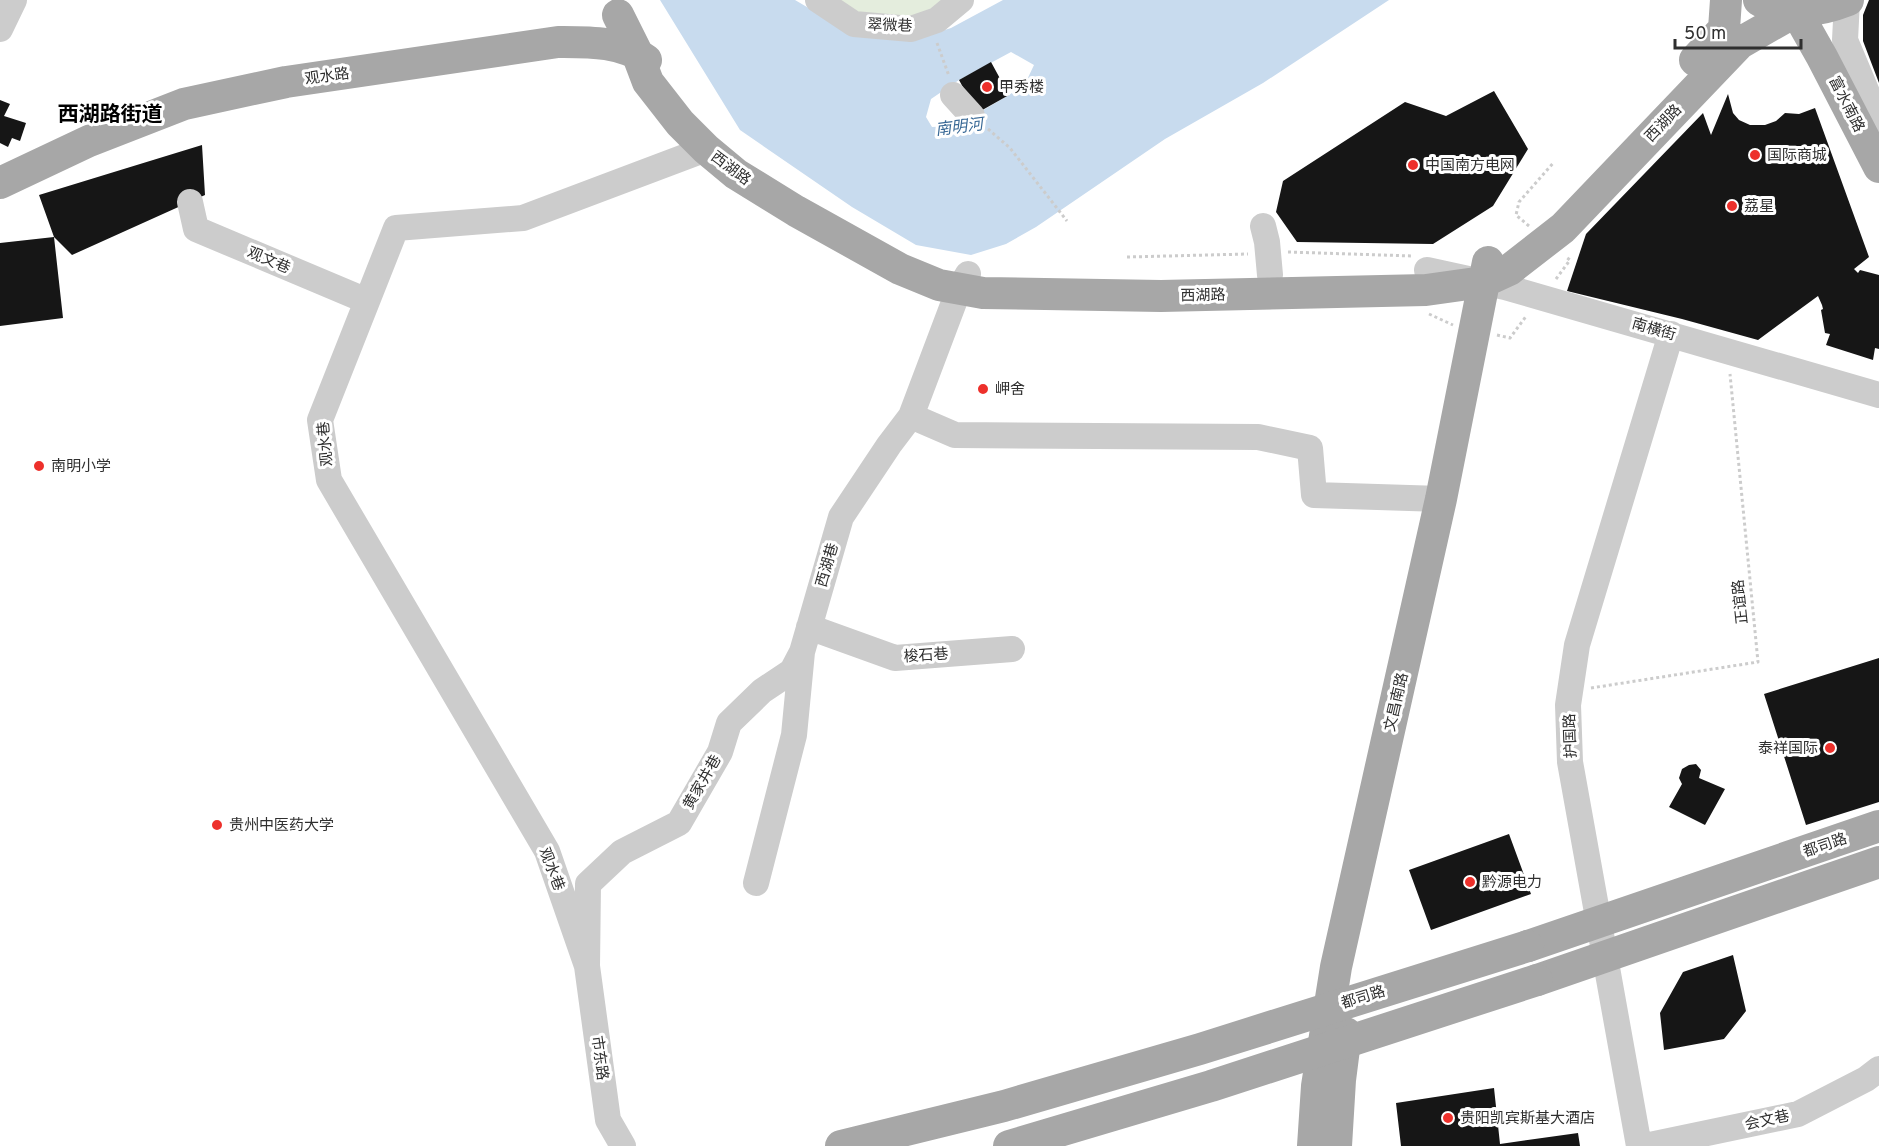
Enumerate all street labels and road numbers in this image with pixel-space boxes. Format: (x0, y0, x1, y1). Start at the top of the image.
street label: 翠微巷 (867, 16, 913, 37)
street label: 观水路 (304, 65, 351, 90)
street label: 富水南路 (1824, 74, 1868, 136)
street label: 西湖路 (1642, 101, 1687, 147)
street label: 西湖路 (706, 148, 754, 190)
street label: 观文巷 (244, 244, 293, 279)
street label: 西湖路 (1180, 287, 1226, 306)
street label: 南横街 (1629, 315, 1678, 346)
street label: 观水巷 (315, 421, 338, 467)
street label: 西湖巷 (813, 541, 844, 590)
street label: 正谊路 (1730, 578, 1753, 625)
street label: 梭石巷 (903, 644, 949, 668)
street label: 文昌南路 (1381, 671, 1413, 734)
street label: 护国路 (1561, 713, 1582, 759)
street label: 黄家井巷 (679, 752, 727, 813)
street label: 都司路 (1801, 830, 1850, 863)
street label: 观水巷 (534, 845, 568, 894)
street label: 都司路 (1339, 983, 1388, 1014)
street label: 市东路 (586, 1035, 611, 1082)
street label: 会文巷 (1743, 1107, 1791, 1135)

